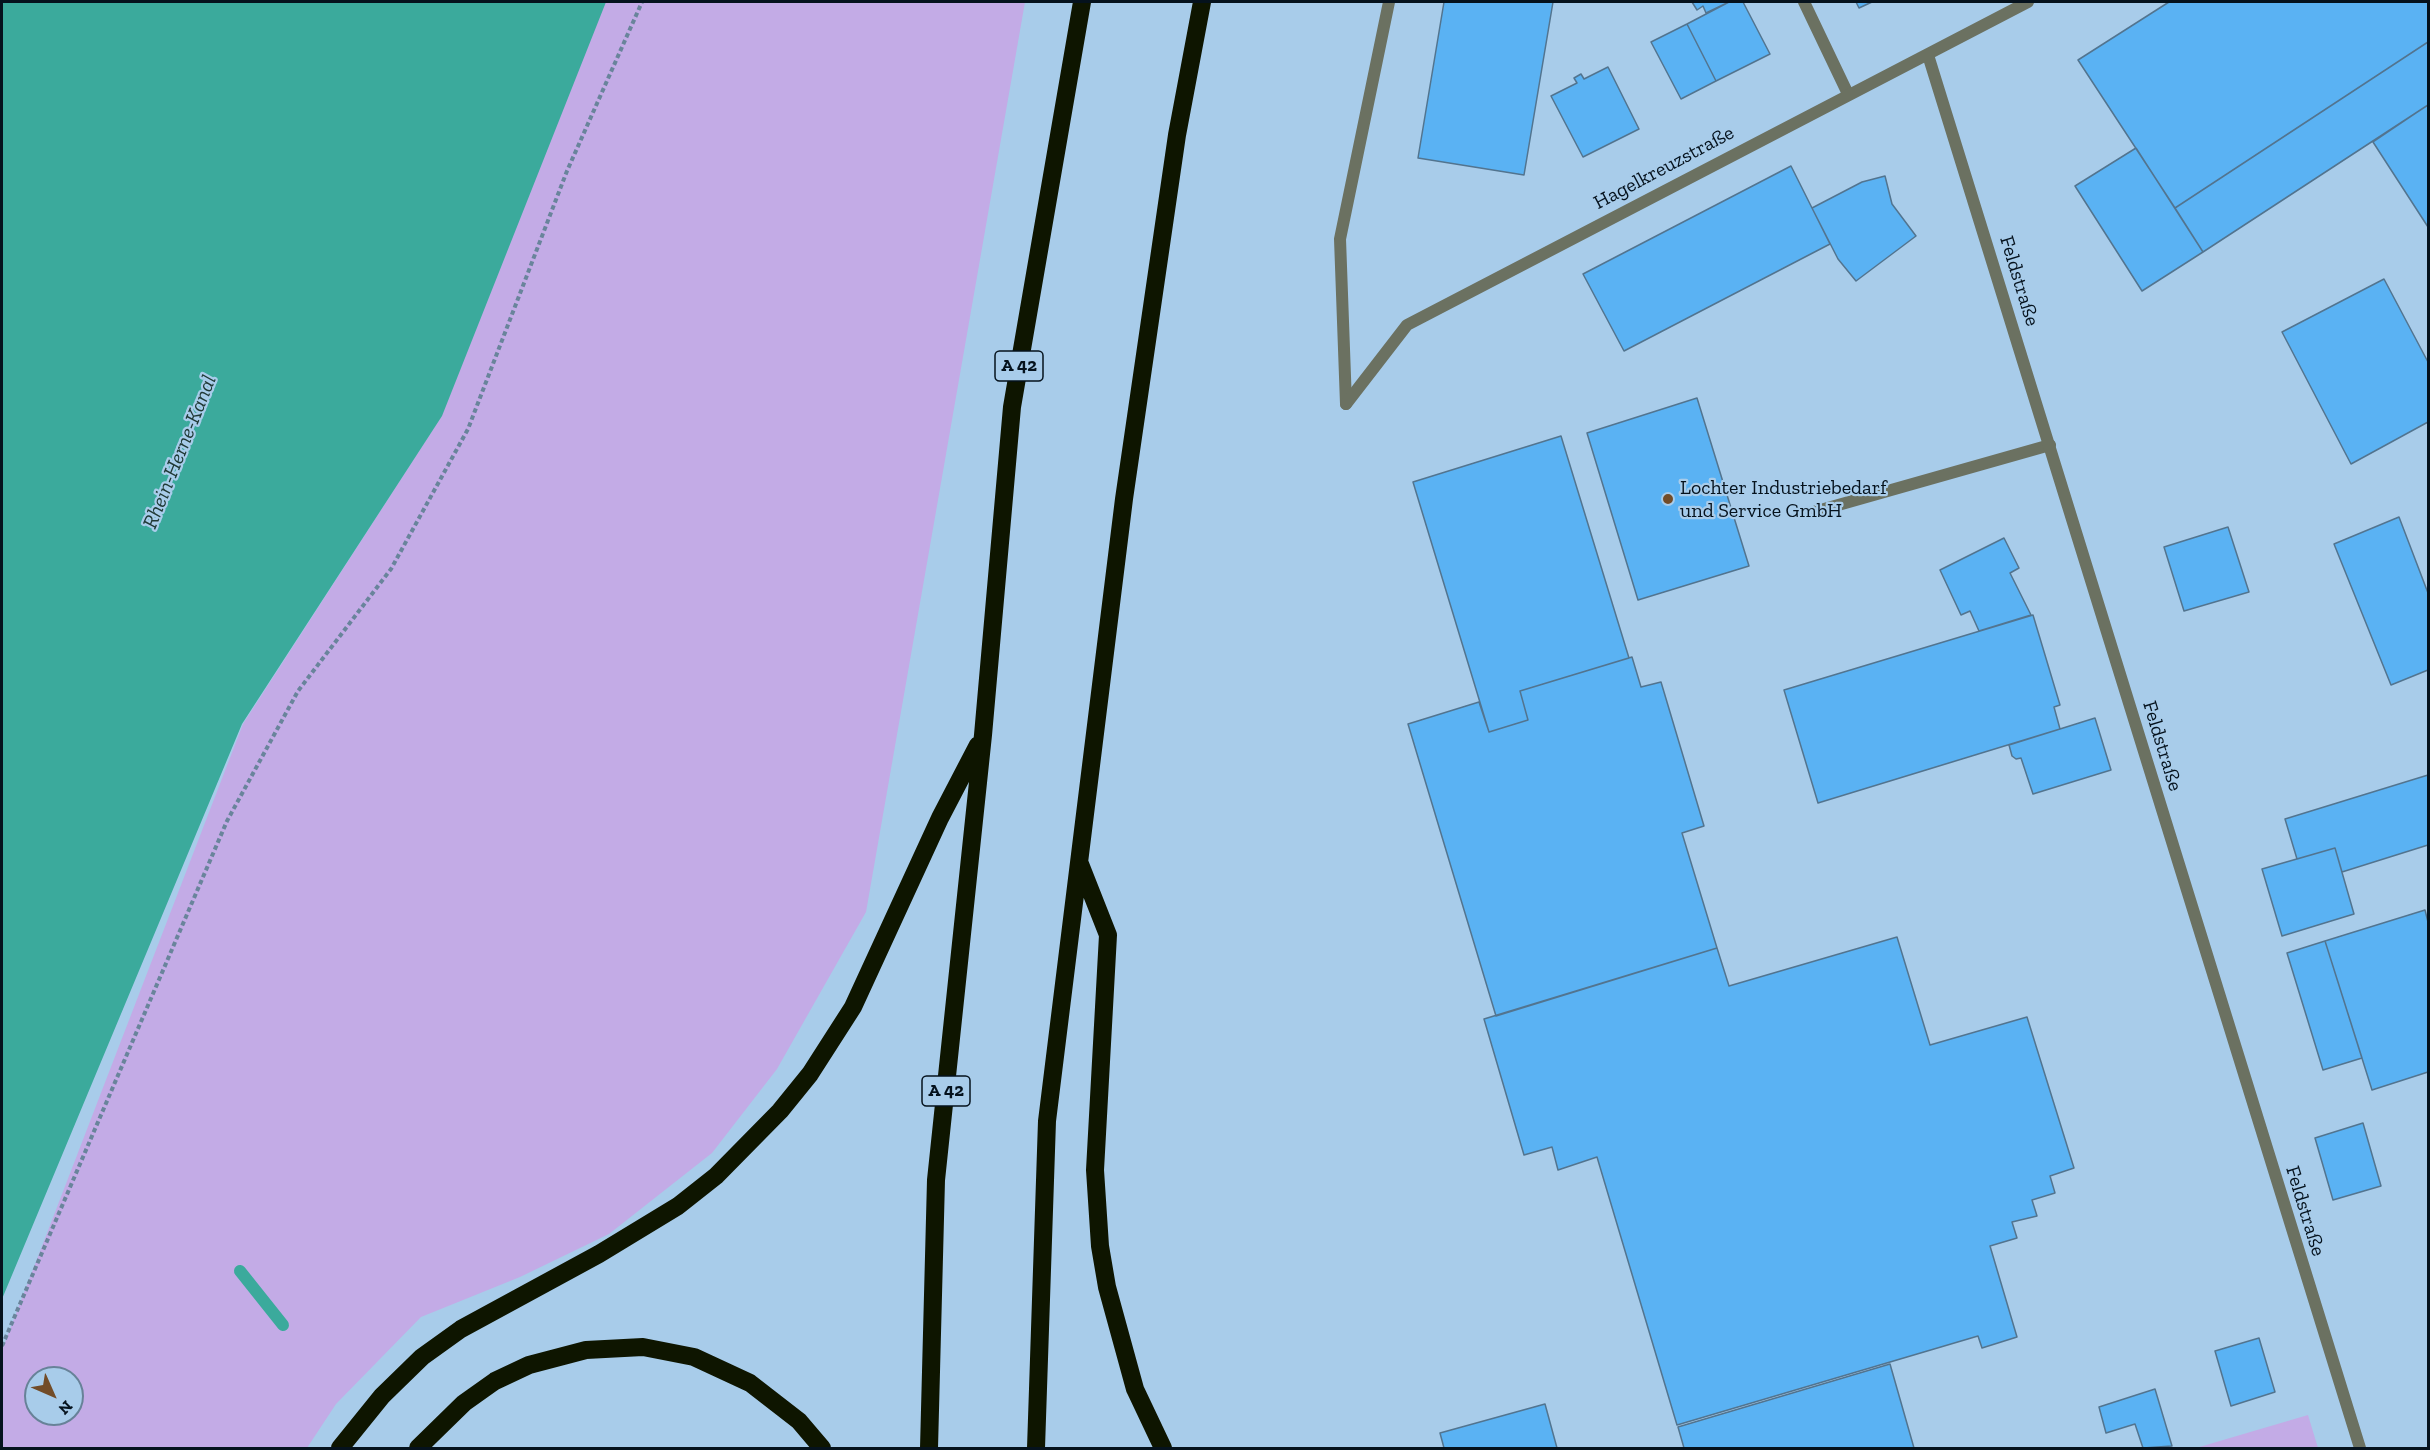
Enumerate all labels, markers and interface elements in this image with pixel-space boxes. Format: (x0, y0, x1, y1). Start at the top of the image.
street label: Hagelkreuzstraße (1590, 121, 1738, 215)
street label: Feldstraße (1994, 233, 2044, 329)
road number: A 42 (995, 351, 1043, 381)
water label: Rhein-Herne-Kanal (138, 372, 222, 532)
place label: Lochter Industriebedarf und Service GmbH (1680, 476, 1887, 523)
marker: Lochter Industriebedarf und Service GmbH (1661, 492, 1675, 506)
street label: Feldstraße (2137, 698, 2187, 794)
road number: A 42 (922, 1076, 970, 1106)
street label: Feldstraße (2280, 1163, 2330, 1259)
north arrow (24, 1366, 84, 1426)
text: N (55, 1397, 77, 1419)

